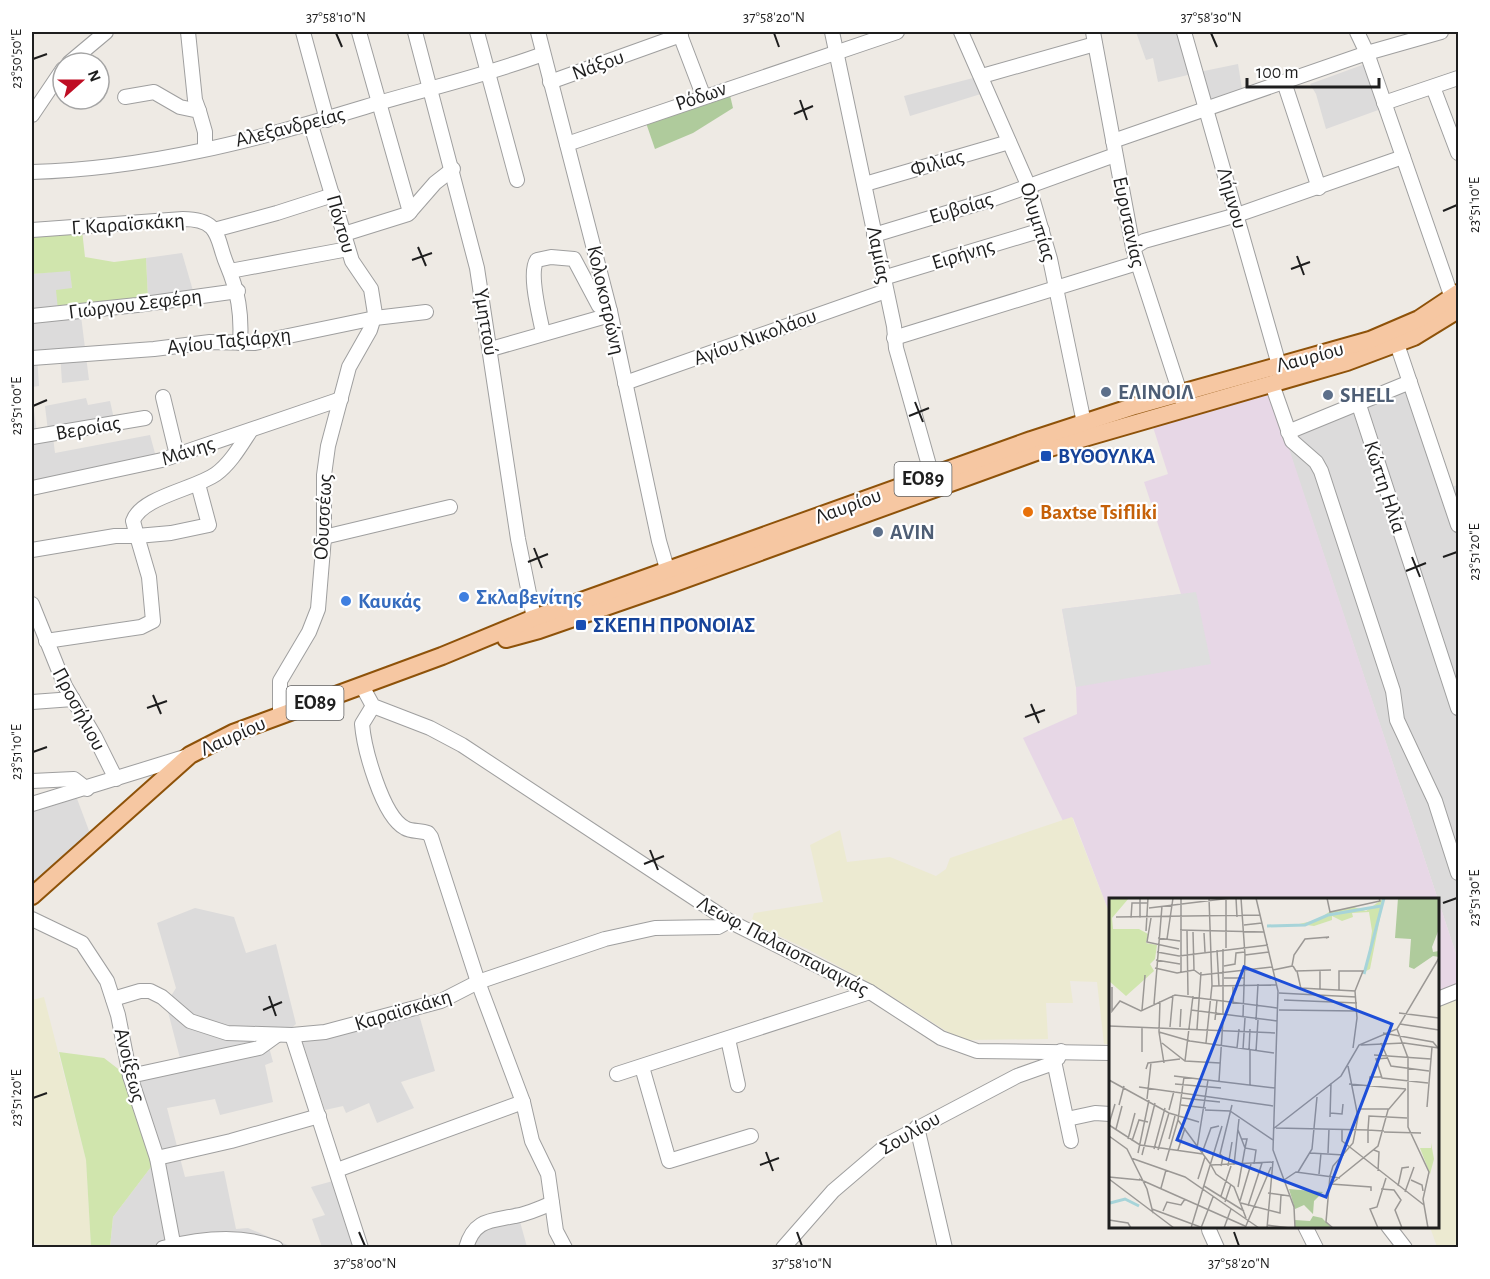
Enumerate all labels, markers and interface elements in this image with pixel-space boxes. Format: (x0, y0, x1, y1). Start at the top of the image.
text: 37°58'10"N (306, 10, 366, 25)
text: 37°58'20"N (743, 10, 805, 25)
text: 37°58'30"N (1180, 10, 1242, 25)
text: 23°50'50"E (9, 29, 24, 89)
street label: Νάξου (569, 46, 627, 85)
north arrow (51, 51, 111, 111)
scale bar (1247, 51, 1379, 89)
text: 100 m (1256, 64, 1299, 82)
text: N (85, 68, 104, 84)
street label: Ρόδων (673, 77, 729, 114)
street label: Αλεξανδρείας (233, 103, 347, 152)
street label: Φιλίας (908, 145, 966, 181)
street label: Λήμνου (1213, 165, 1251, 231)
street label: Ευρυτανίας (1109, 175, 1149, 269)
text: 23°51'10"E (1467, 177, 1482, 233)
street label: Ολυμπίας (1016, 180, 1060, 264)
street label: Ευβοίας (927, 188, 995, 228)
street label: Πόντου (323, 192, 359, 256)
street label: Γ. Καραϊσκάκη (71, 210, 185, 238)
street label: Λαμίας (863, 224, 895, 286)
street label: Ειρήνης (929, 235, 997, 273)
street label: Κολοκοτρώνη (583, 243, 629, 357)
street label: Γιώργου Σεφέρη (67, 285, 203, 323)
street label: Υμηττού (470, 287, 502, 357)
street label: Αγίου Νικολάου (691, 305, 819, 369)
street label: Αγίου Ταξιάρχη (166, 324, 292, 359)
street label: Λαυρίου (1274, 338, 1346, 376)
text: 23°51'00"E (9, 377, 24, 435)
place label: ΕΛΙΝΟΙΛ (1118, 382, 1194, 403)
marker: ΕΛΙΝΟΙΛ (1099, 385, 1113, 399)
place label: SHELL (1340, 385, 1395, 406)
marker: SHELL (1321, 388, 1335, 402)
street label: Βεροίας (54, 412, 122, 444)
street label: Μάνης (159, 433, 217, 469)
street label: Κώττη Ηλία (1360, 438, 1410, 536)
place label: ΒΥΘΟΥΛΚΑ (1058, 446, 1156, 467)
marker: ΒΥΘΟΥΛΚΑ (1039, 449, 1053, 463)
road number: ΕΟ89 (894, 462, 952, 496)
street label: Οδυσσέως (310, 473, 336, 561)
street label: Λαυρίου (812, 484, 884, 528)
place label: Baxtse Tsifliki (1040, 502, 1157, 523)
marker: Baxtse Tsifliki (1021, 505, 1035, 519)
place label: AVIN (890, 522, 935, 543)
text: 23°51'20"E (1467, 523, 1482, 581)
marker: AVIN (871, 525, 885, 539)
place label: Σκλαβενίτης (476, 587, 582, 608)
marker: Σκλαβενίτης (457, 590, 471, 604)
place label: Καυκάς (358, 591, 421, 612)
marker: Καυκάς (339, 594, 353, 608)
place label: ΣΚΕΠΗ ΠΡΟΝΟΙΑΣ (593, 615, 755, 636)
marker: ΣΚΕΠΗ ΠΡΟΝΟΙΑΣ (574, 618, 588, 632)
street label: Προσήλιου (48, 664, 110, 754)
road number: ΕΟ89 (286, 686, 344, 720)
street label: Λαυρίου (197, 712, 269, 760)
text: 23°51'10"E (9, 724, 24, 780)
text: 23°51'30"E (1467, 870, 1482, 926)
street label: Λεωφ. Παλαιοπαναγιάς (694, 892, 872, 1000)
inset map (1109, 898, 1439, 1228)
street label: Καραϊσκάκη (352, 985, 454, 1035)
street label: Ανοίξεως (110, 1026, 149, 1104)
text: 23°51'20"E (9, 1069, 24, 1127)
street label: Σουλίου (876, 1107, 944, 1159)
text: 37°58'00"N (334, 1256, 397, 1271)
text: 37°58'10"N (772, 1256, 832, 1271)
text: 37°58'20"N (1208, 1256, 1270, 1271)

